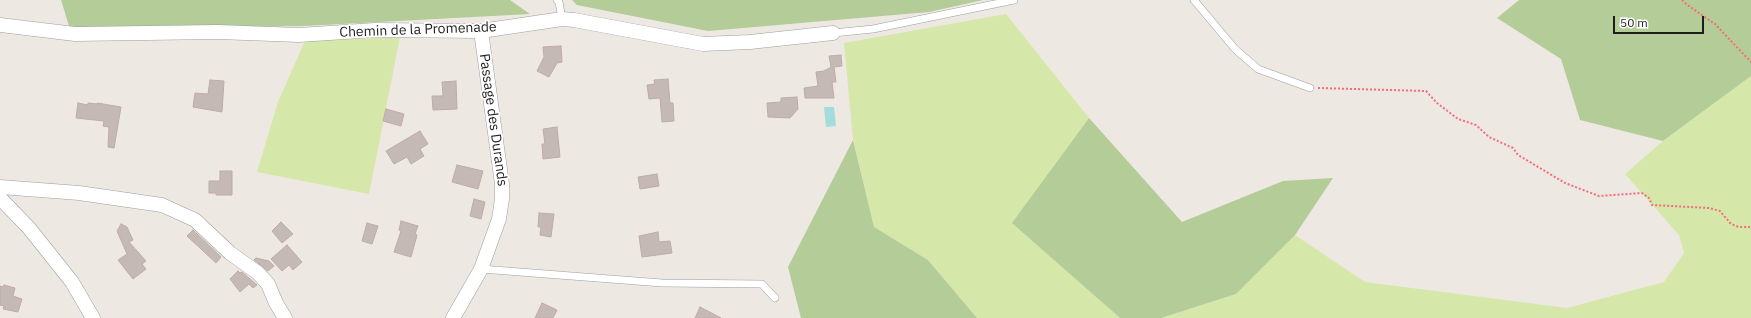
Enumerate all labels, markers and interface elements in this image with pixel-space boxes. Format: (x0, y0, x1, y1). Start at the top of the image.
scale bar (1615, 8, 1706, 34)
text: 50 m (1620, 15, 1648, 30)
street label: Chemin de la Promenade (339, 19, 497, 41)
street label: Passage des Durands (475, 53, 511, 187)

